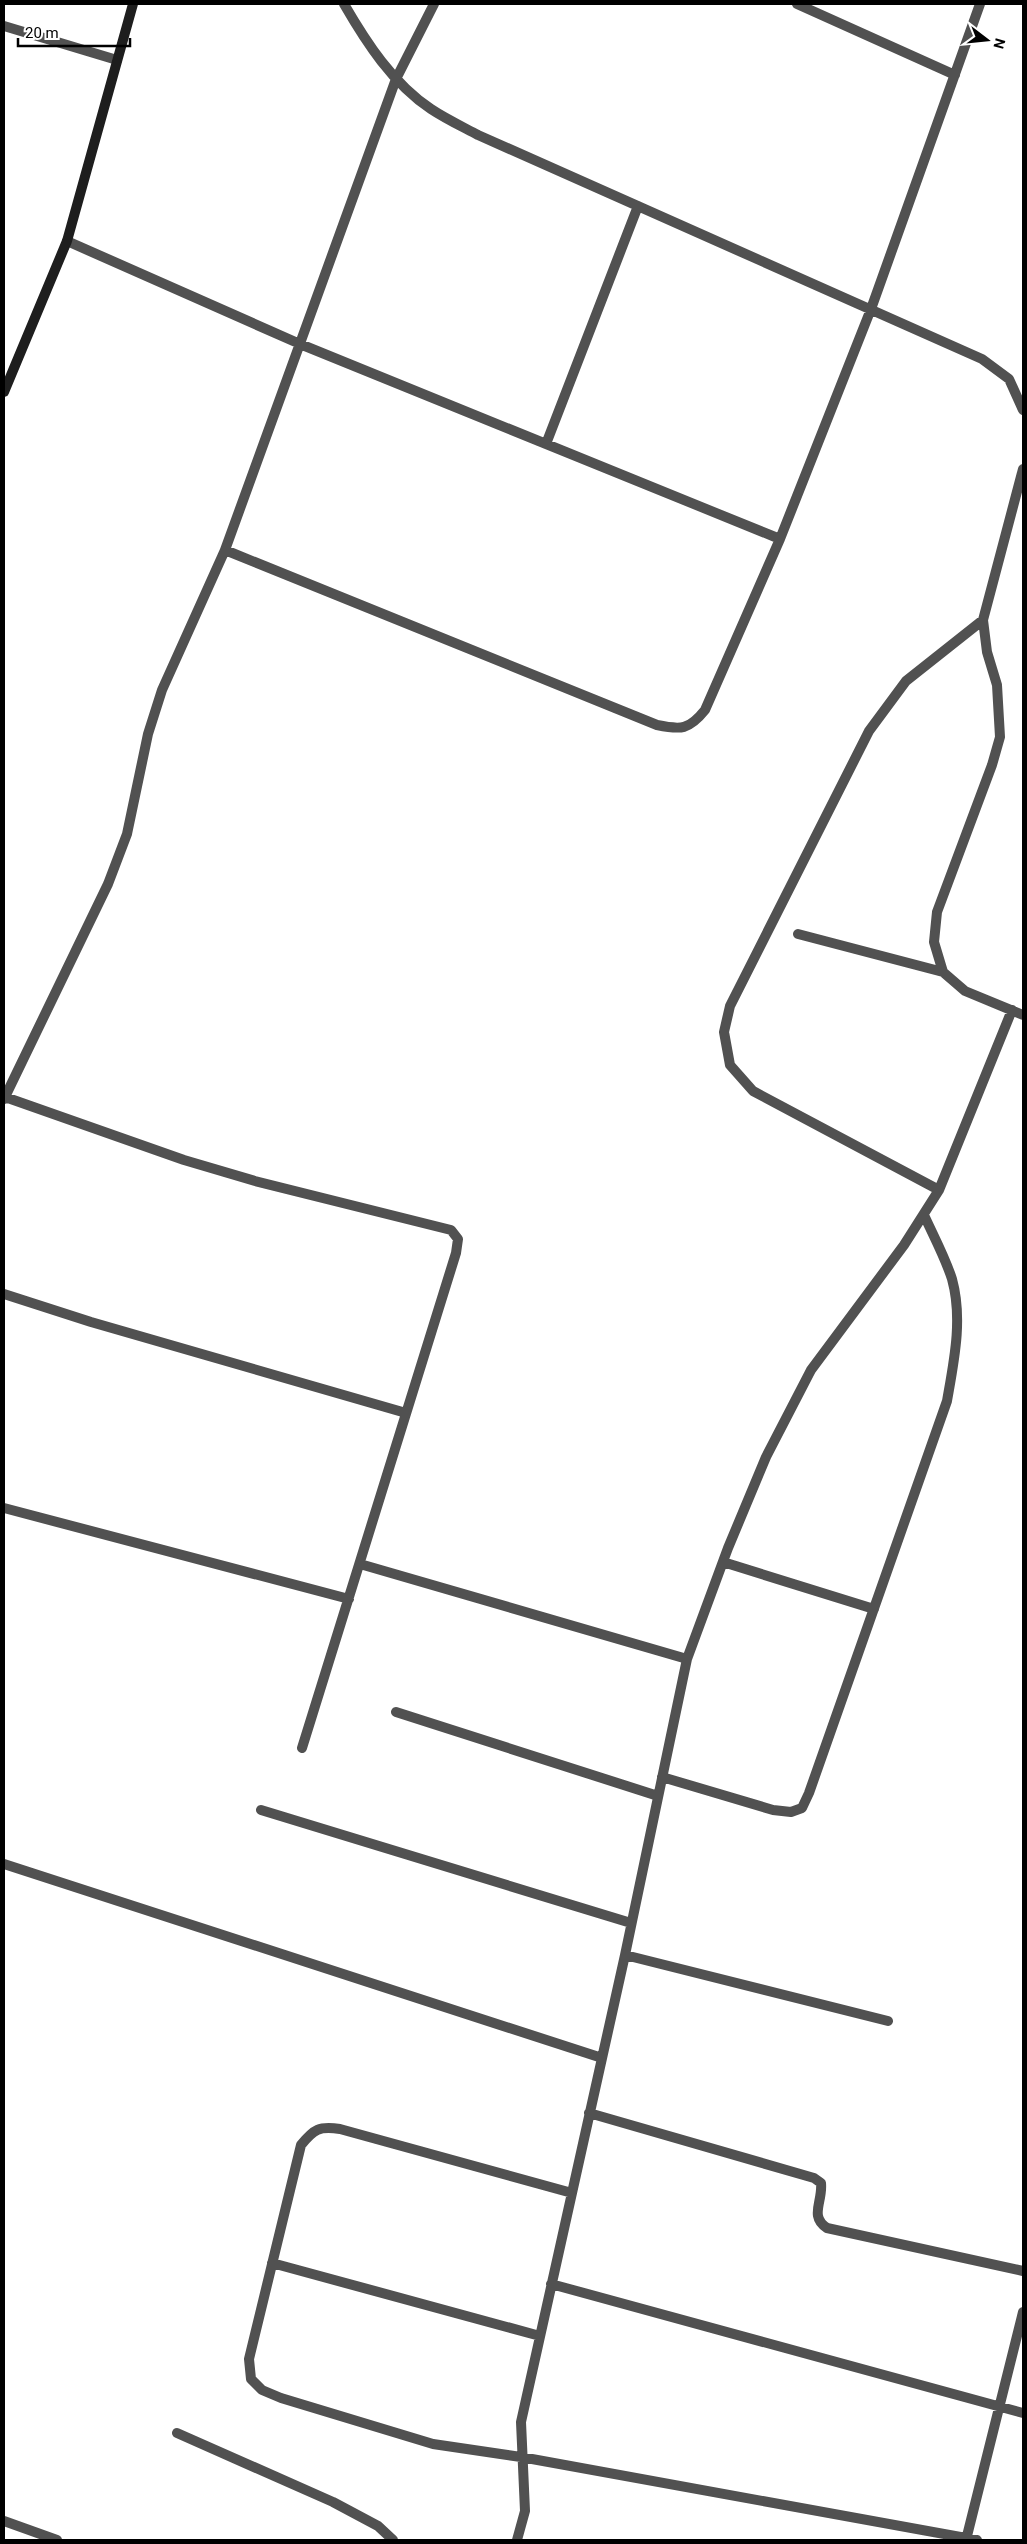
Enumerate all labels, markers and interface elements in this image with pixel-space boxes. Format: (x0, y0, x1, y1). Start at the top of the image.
scale bar (18, 15, 130, 47)
north arrow (962, 15, 1012, 65)
text: 20 m (25, 24, 59, 42)
text: N (990, 37, 1009, 51)

